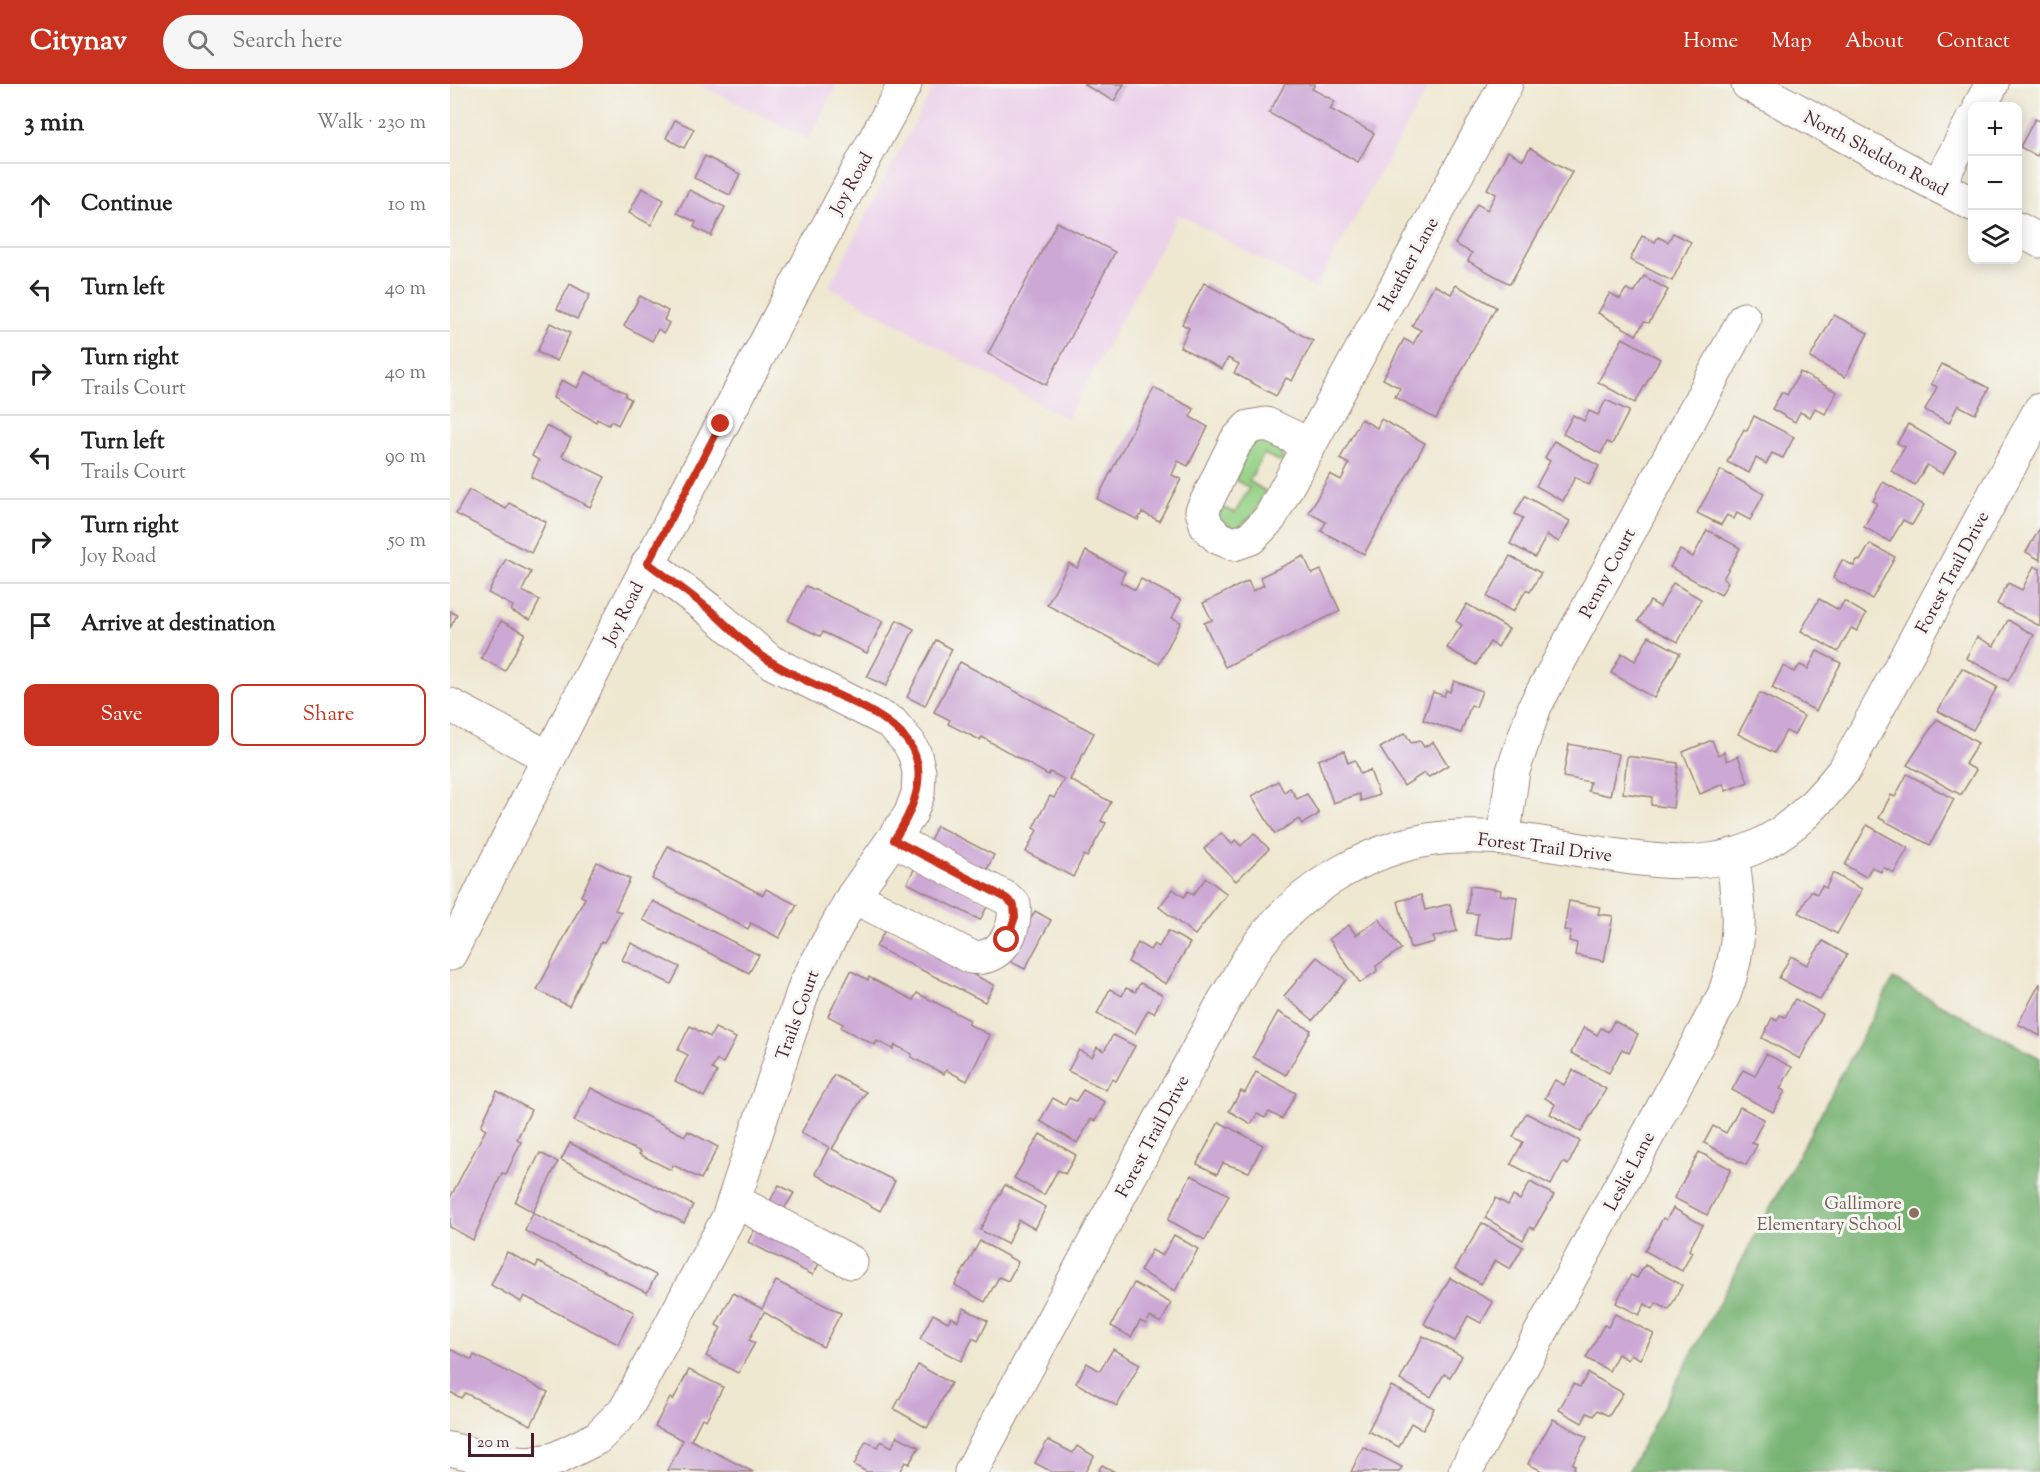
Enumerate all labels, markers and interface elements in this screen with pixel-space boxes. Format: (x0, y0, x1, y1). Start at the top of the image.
search box (163, 15, 583, 69)
text: Citynav (30, 22, 127, 62)
icon: search (184, 26, 217, 59)
text: Search here (232, 26, 343, 58)
text: Home (1683, 27, 1738, 57)
text: Map (1771, 27, 1812, 57)
text: About (1845, 27, 1904, 57)
text: Contact (1937, 27, 2010, 57)
map controls (1968, 102, 2022, 264)
button: + (1968, 102, 2022, 156)
text: 3 min (24, 105, 84, 142)
street label: North Sheldon Road (1798, 106, 1952, 204)
text: Walk · 230 m (317, 109, 426, 138)
street label: Joy Road (824, 148, 881, 221)
button: − (1968, 156, 2022, 210)
icon: ahead (24, 189, 57, 222)
text: Continue (81, 189, 172, 221)
text: 10 m (388, 191, 426, 220)
button: layers (1968, 210, 2022, 264)
street label: Heather Lane (1373, 213, 1446, 317)
icon: left (24, 273, 57, 306)
text: Turn left (81, 273, 164, 305)
text: 40 m (385, 275, 426, 304)
text: Turn right (81, 343, 178, 375)
icon: right (24, 357, 57, 390)
text: 40 m (385, 359, 426, 388)
text: Trails Court (81, 375, 186, 404)
route end (707, 410, 733, 436)
text: Turn left (81, 427, 164, 459)
icon: left (24, 441, 57, 474)
text: 90 m (385, 443, 426, 472)
text: Trails Court (81, 459, 186, 488)
street label: Forest Trail Drive (1911, 507, 1997, 639)
text: Turn right (81, 511, 178, 543)
street label: Penny Court (1574, 524, 1643, 624)
icon: right (24, 525, 57, 558)
text: 50 m (388, 527, 426, 556)
text: Joy Road (81, 543, 156, 572)
street label: Joy Road (597, 578, 652, 651)
icon: arrive (24, 609, 57, 642)
text: Arrive at destination (81, 609, 276, 641)
button: Save (24, 684, 219, 746)
button: Share (231, 684, 426, 746)
street label: Forest Trail Drive (1476, 828, 1613, 870)
route start (993, 926, 1019, 952)
street label: Trails Court (771, 967, 827, 1064)
street label: Forest Trail Drive (1111, 1071, 1197, 1203)
street label: Leslie Lane (1599, 1128, 1663, 1216)
place label: Gallimore Elementary School (1757, 1192, 1902, 1239)
marker: Gallimore Elementary School (1907, 1206, 1921, 1220)
scale bar (468, 1430, 534, 1458)
text: 20 m (477, 1432, 510, 1455)

